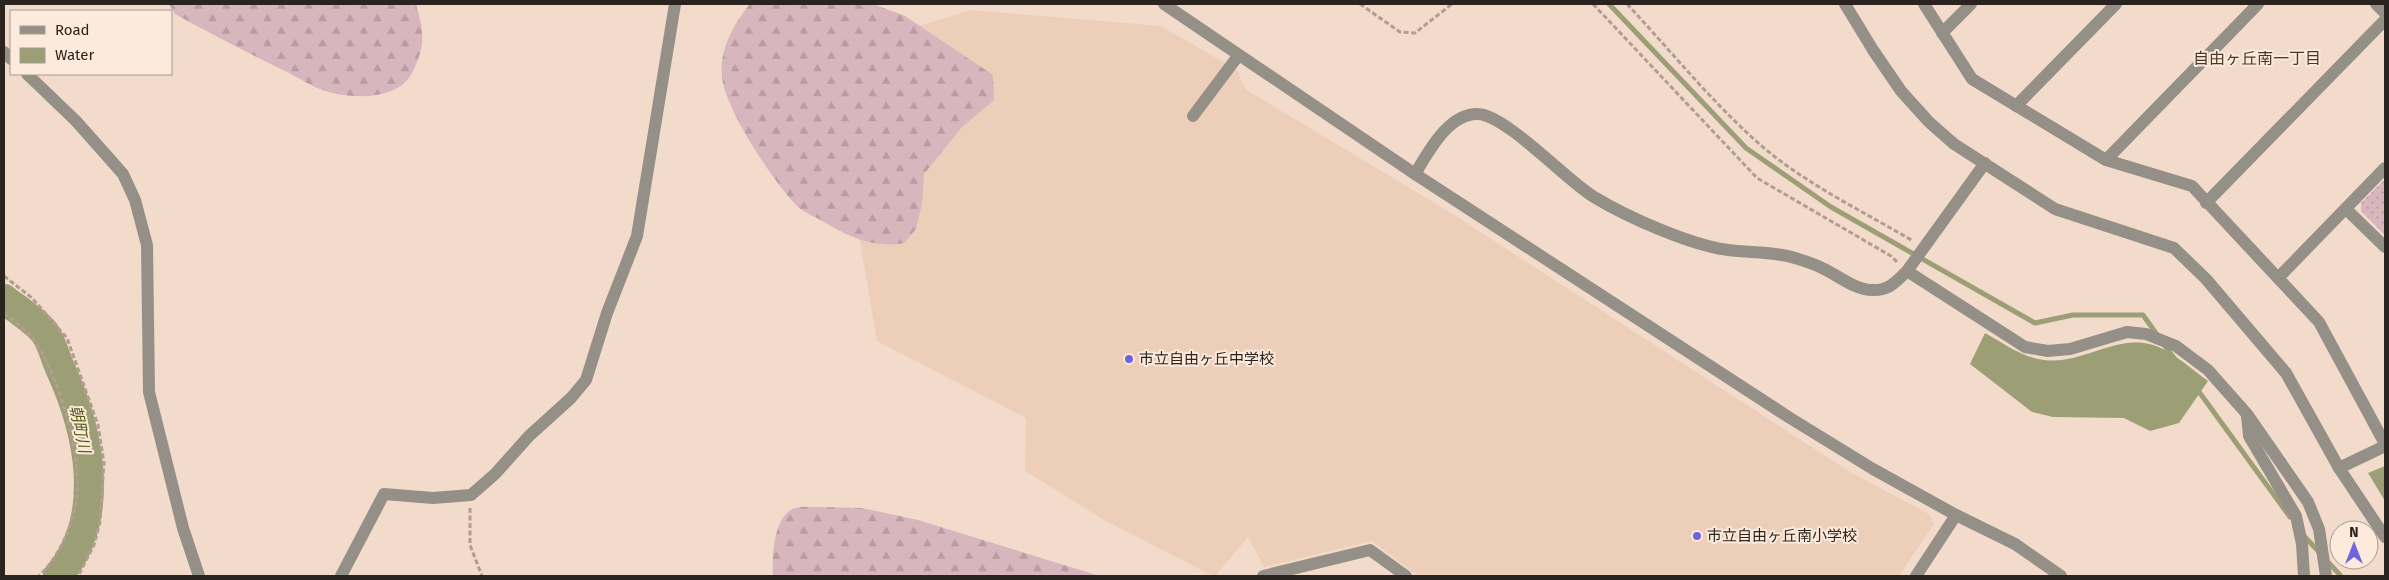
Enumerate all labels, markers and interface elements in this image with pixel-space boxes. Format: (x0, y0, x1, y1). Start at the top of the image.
legend (10, 10, 172, 75)
text: Road (55, 21, 90, 39)
text: Water (55, 46, 94, 64)
district label: 自由ヶ丘南一丁目 (2193, 49, 2321, 68)
place label: 市立自由ヶ丘中学校 (1139, 350, 1274, 368)
marker: 市立自由ヶ丘中学校 (1123, 353, 1135, 365)
water label: 朝町川 (66, 404, 95, 456)
north arrow (2329, 520, 2379, 570)
text: N (2349, 524, 2359, 541)
place label: 市立自由ヶ丘南小学校 (1707, 527, 1857, 545)
marker: 市立自由ヶ丘南小学校 (1691, 530, 1703, 542)

